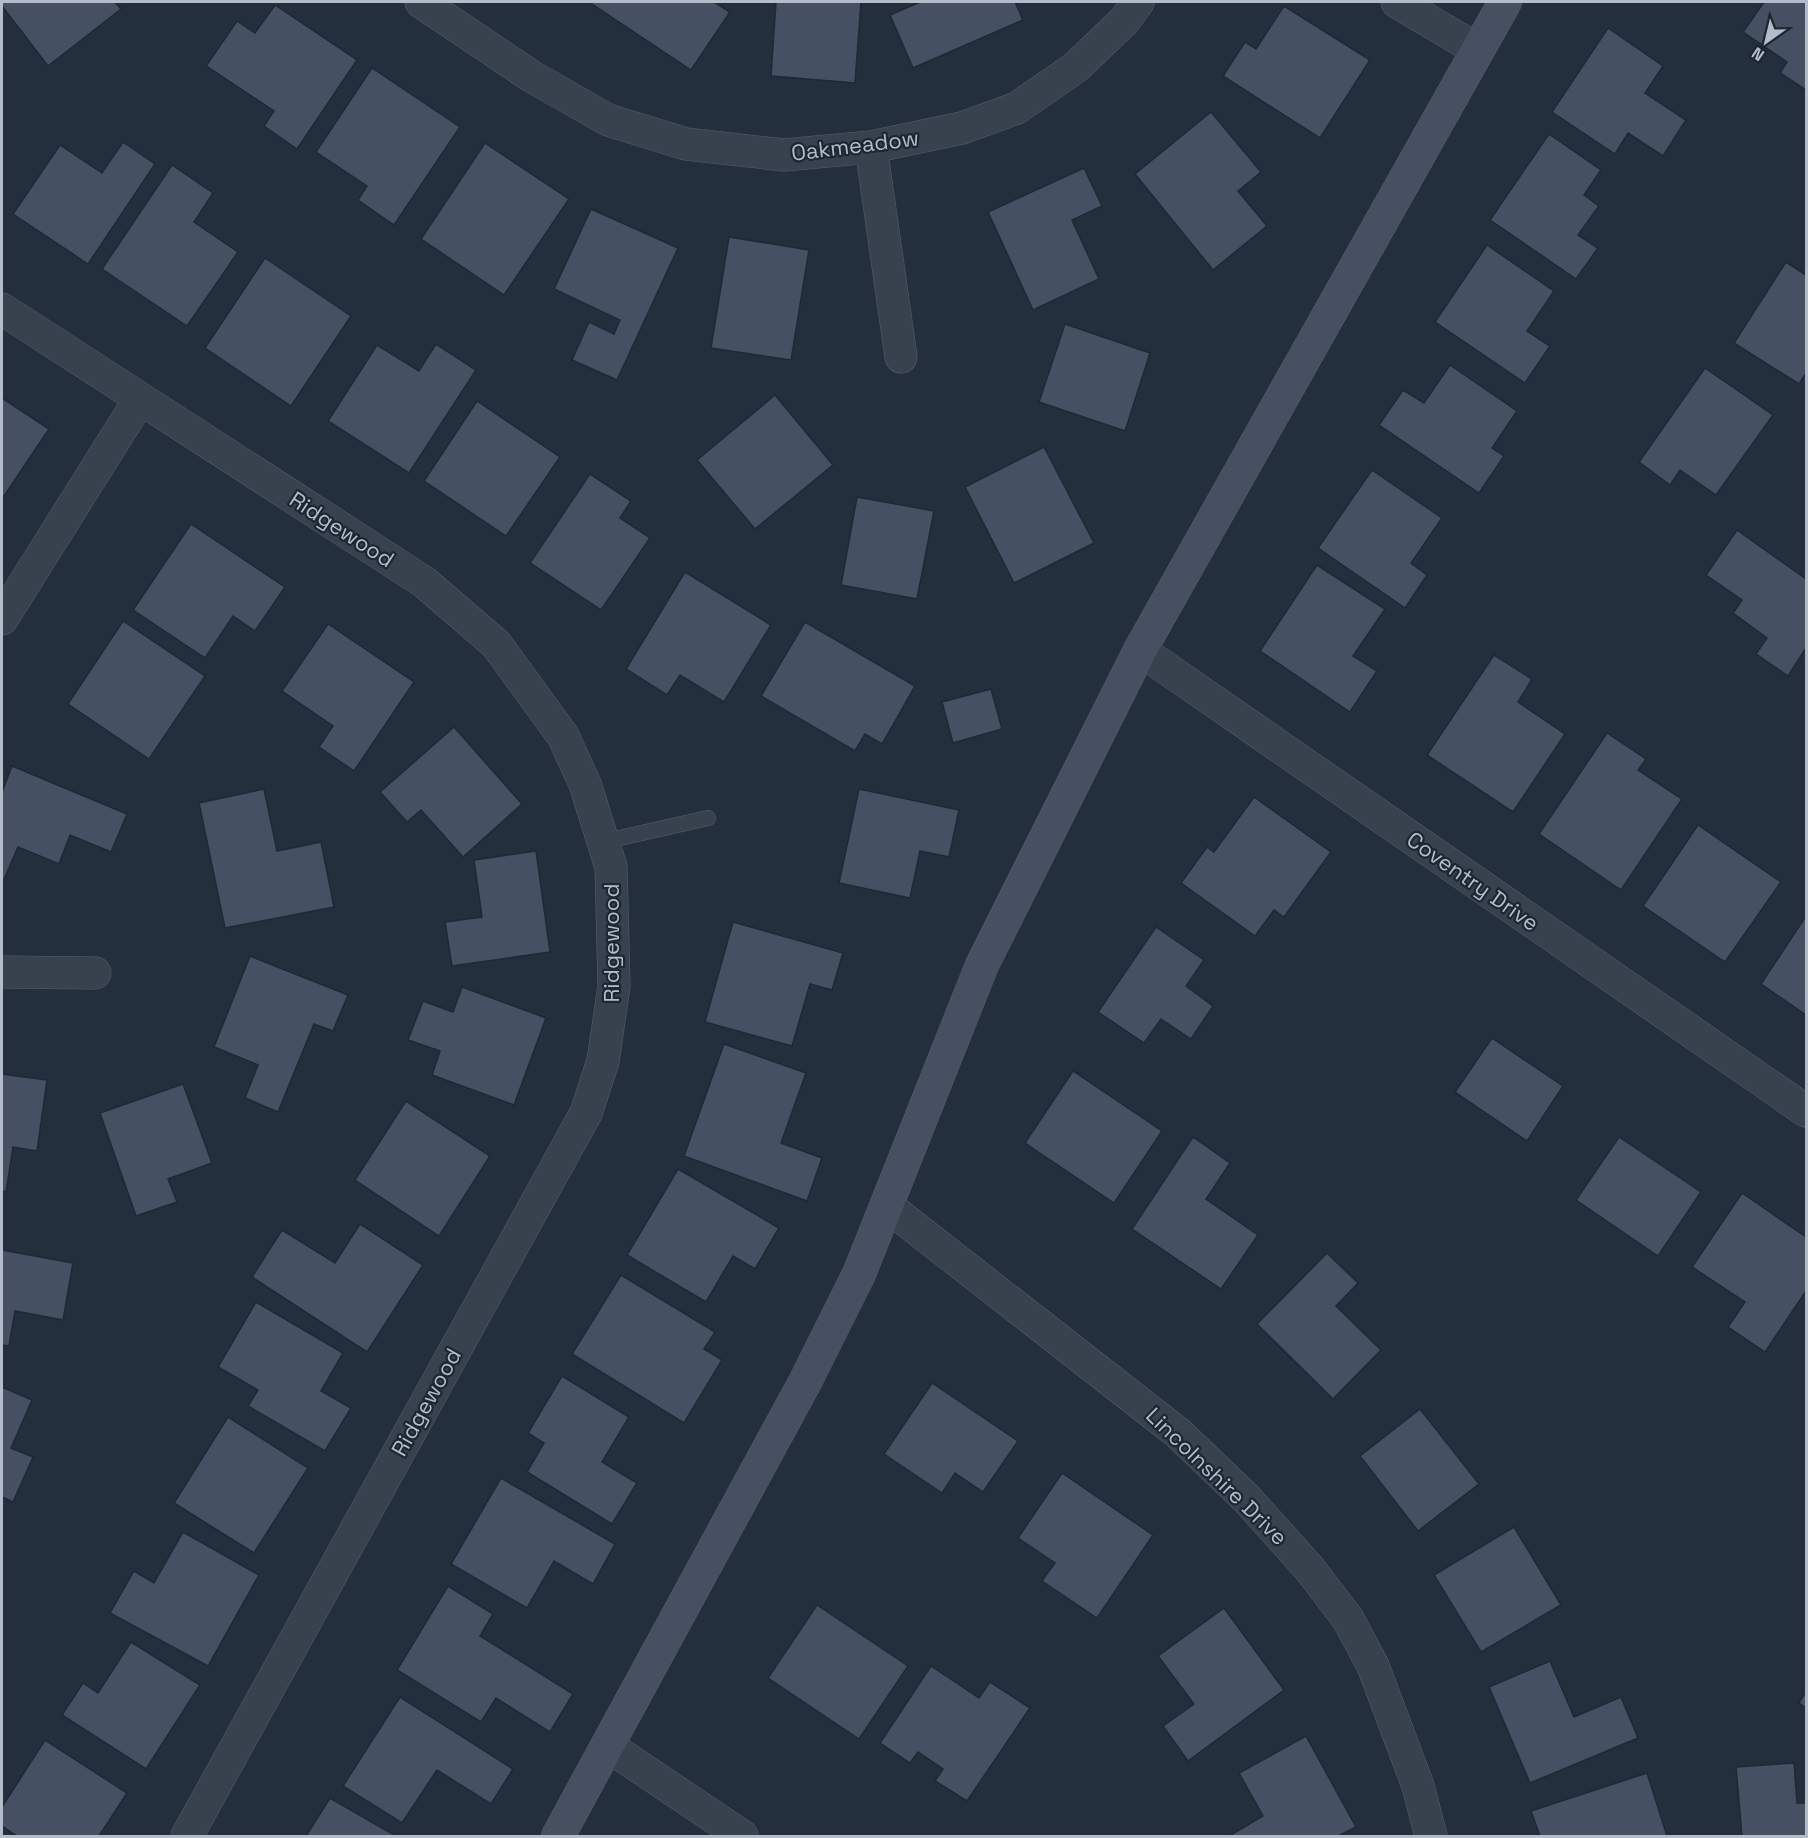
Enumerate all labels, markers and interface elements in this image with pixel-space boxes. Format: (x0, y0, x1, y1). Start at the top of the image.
north arrow (1736, 12, 1796, 72)
text: N (1748, 42, 1768, 66)
street label: Oakmeadow (789, 123, 921, 167)
street label: Ridgewood (284, 485, 400, 573)
street label: Coventry Drive (1401, 825, 1545, 937)
street label: Ridgewood (597, 883, 625, 1003)
street label: Ridgewood (385, 1343, 467, 1461)
street label: Lincolnshire Drive (1140, 1401, 1294, 1551)

